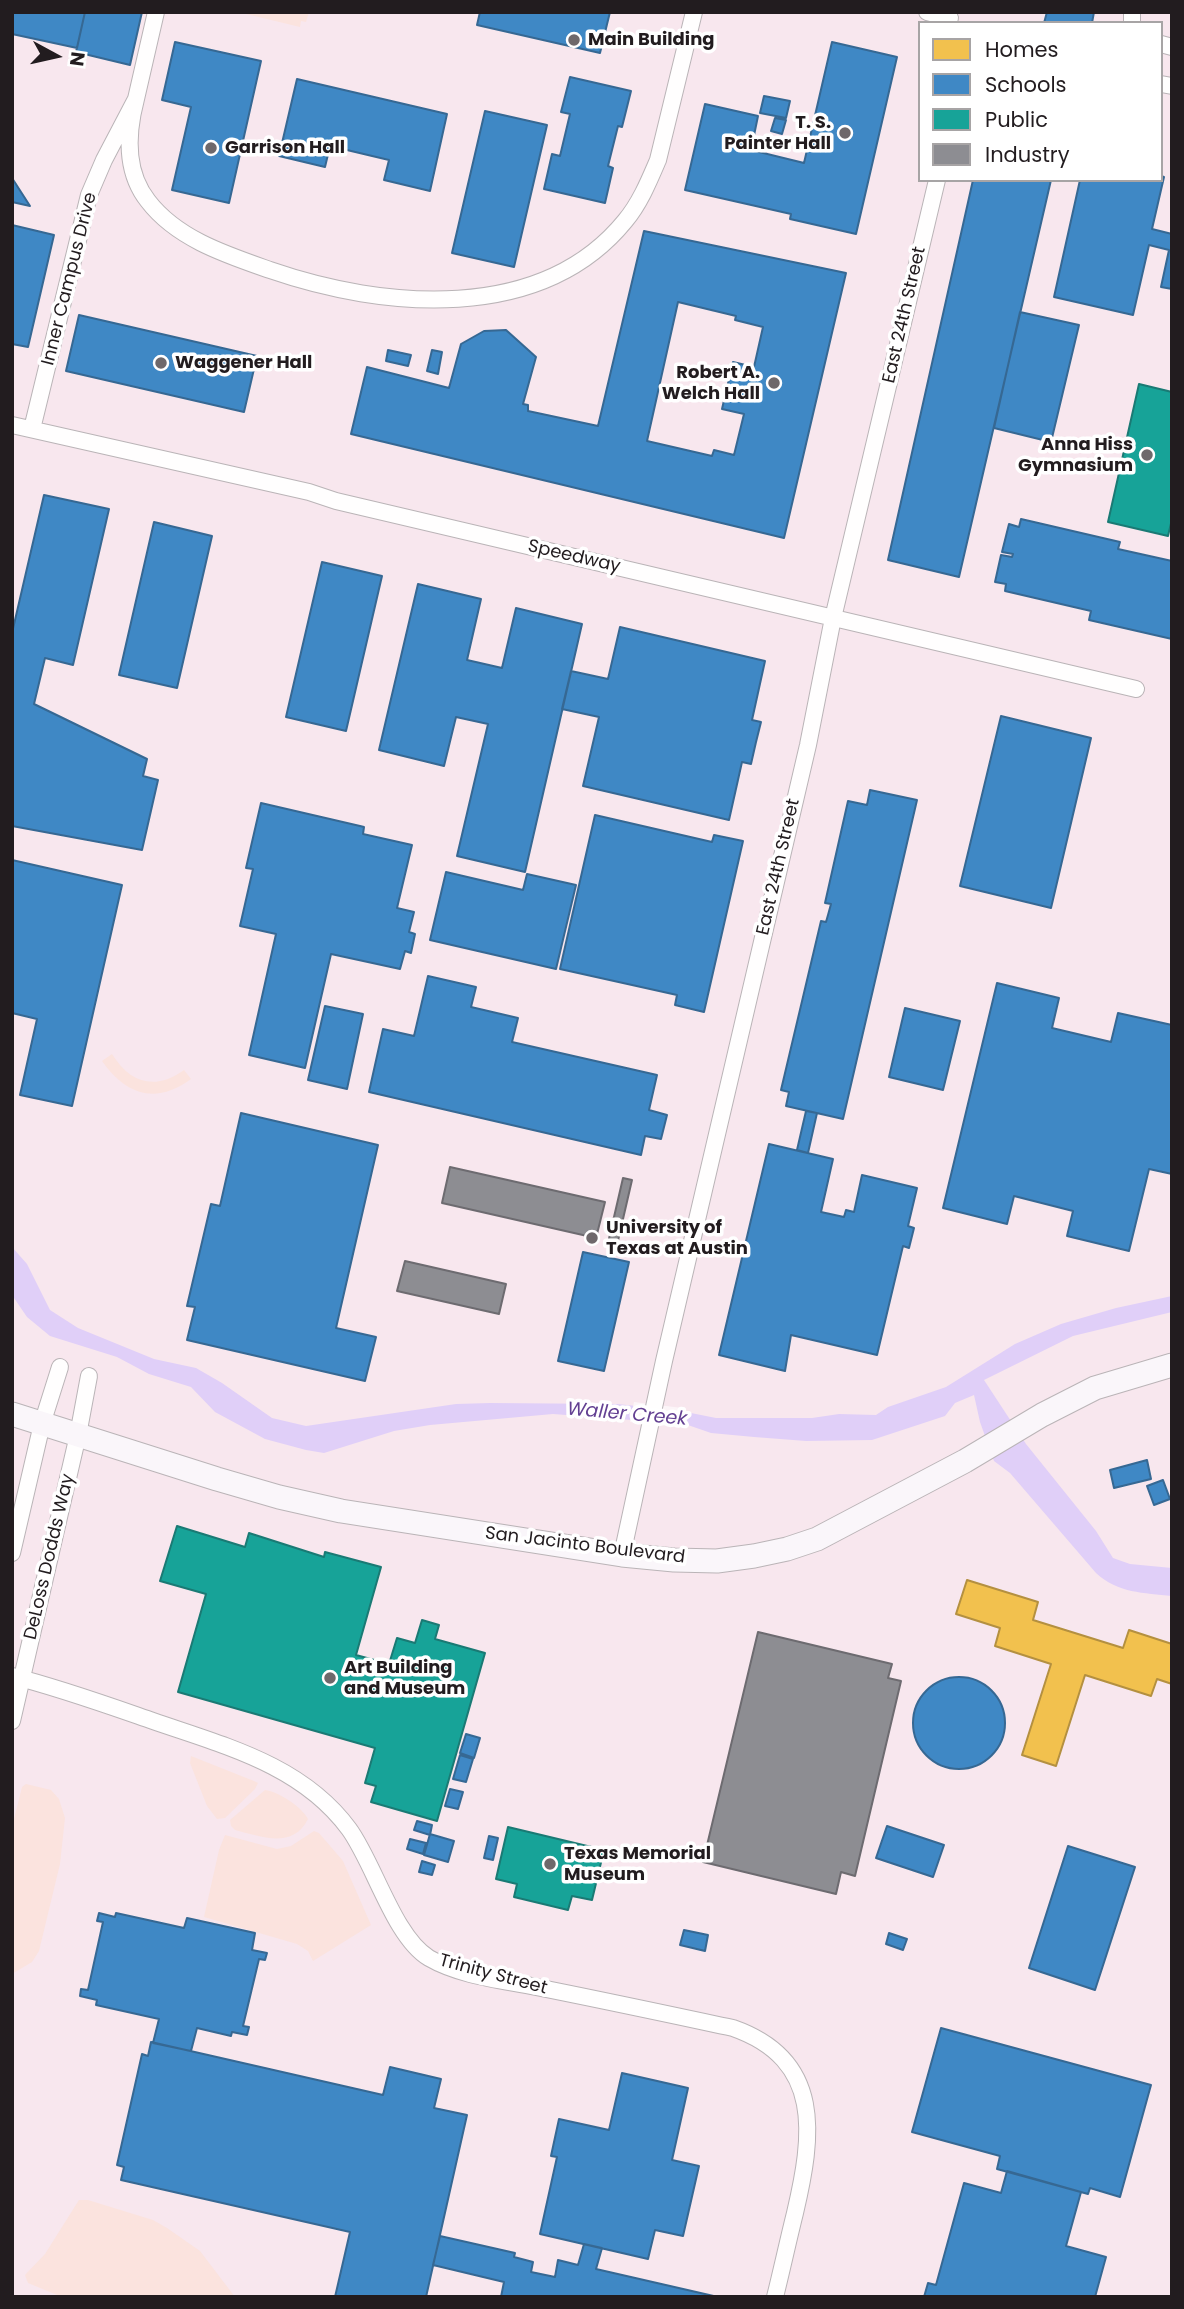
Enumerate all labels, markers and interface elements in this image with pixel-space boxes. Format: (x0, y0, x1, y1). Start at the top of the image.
north arrow (21, 21, 91, 91)
legend (918, 21, 1163, 182)
place label: Main Building (588, 29, 715, 51)
marker: Main Building (566, 32, 582, 48)
text: Homes (985, 35, 1059, 64)
text: N (63, 50, 92, 68)
text: Schools (985, 70, 1067, 99)
text: Public (985, 105, 1048, 134)
place label: T. S. Painter Hall (724, 112, 831, 154)
marker: T. S. Painter Hall (837, 125, 853, 141)
place label: Garrison Hall (225, 137, 345, 159)
marker: Garrison Hall (203, 140, 219, 156)
text: Industry (985, 140, 1070, 169)
street label: Inner Campus Drive (38, 190, 102, 368)
street label: East 24th Street (879, 245, 931, 385)
place label: Waggener Hall (175, 352, 312, 374)
marker: Waggener Hall (153, 355, 169, 371)
place label: Robert A. Welch Hall (662, 362, 760, 404)
marker: Robert A. Welch Hall (766, 375, 782, 391)
place label: Anna Hiss Gymnasium (1018, 434, 1133, 476)
marker: Anna Hiss Gymnasium (1139, 447, 1155, 463)
street label: Speedway (526, 536, 622, 578)
street label: East 24th Street (753, 797, 805, 937)
place label: University of Texas at Austin (606, 1217, 748, 1260)
marker: University of Texas at Austin (584, 1230, 600, 1246)
water label: Waller Creek (566, 1398, 688, 1432)
street label: DeLoss Dodds Way (20, 1472, 80, 1642)
street label: San Jacinto Boulevard (484, 1523, 686, 1569)
place label: Art Building and Museum (344, 1657, 465, 1700)
marker: Art Building and Museum (322, 1670, 338, 1686)
place label: Texas Memorial Museum (564, 1843, 711, 1885)
marker: Texas Memorial Museum (542, 1856, 558, 1872)
street label: Trinity Street (437, 1950, 549, 2000)

